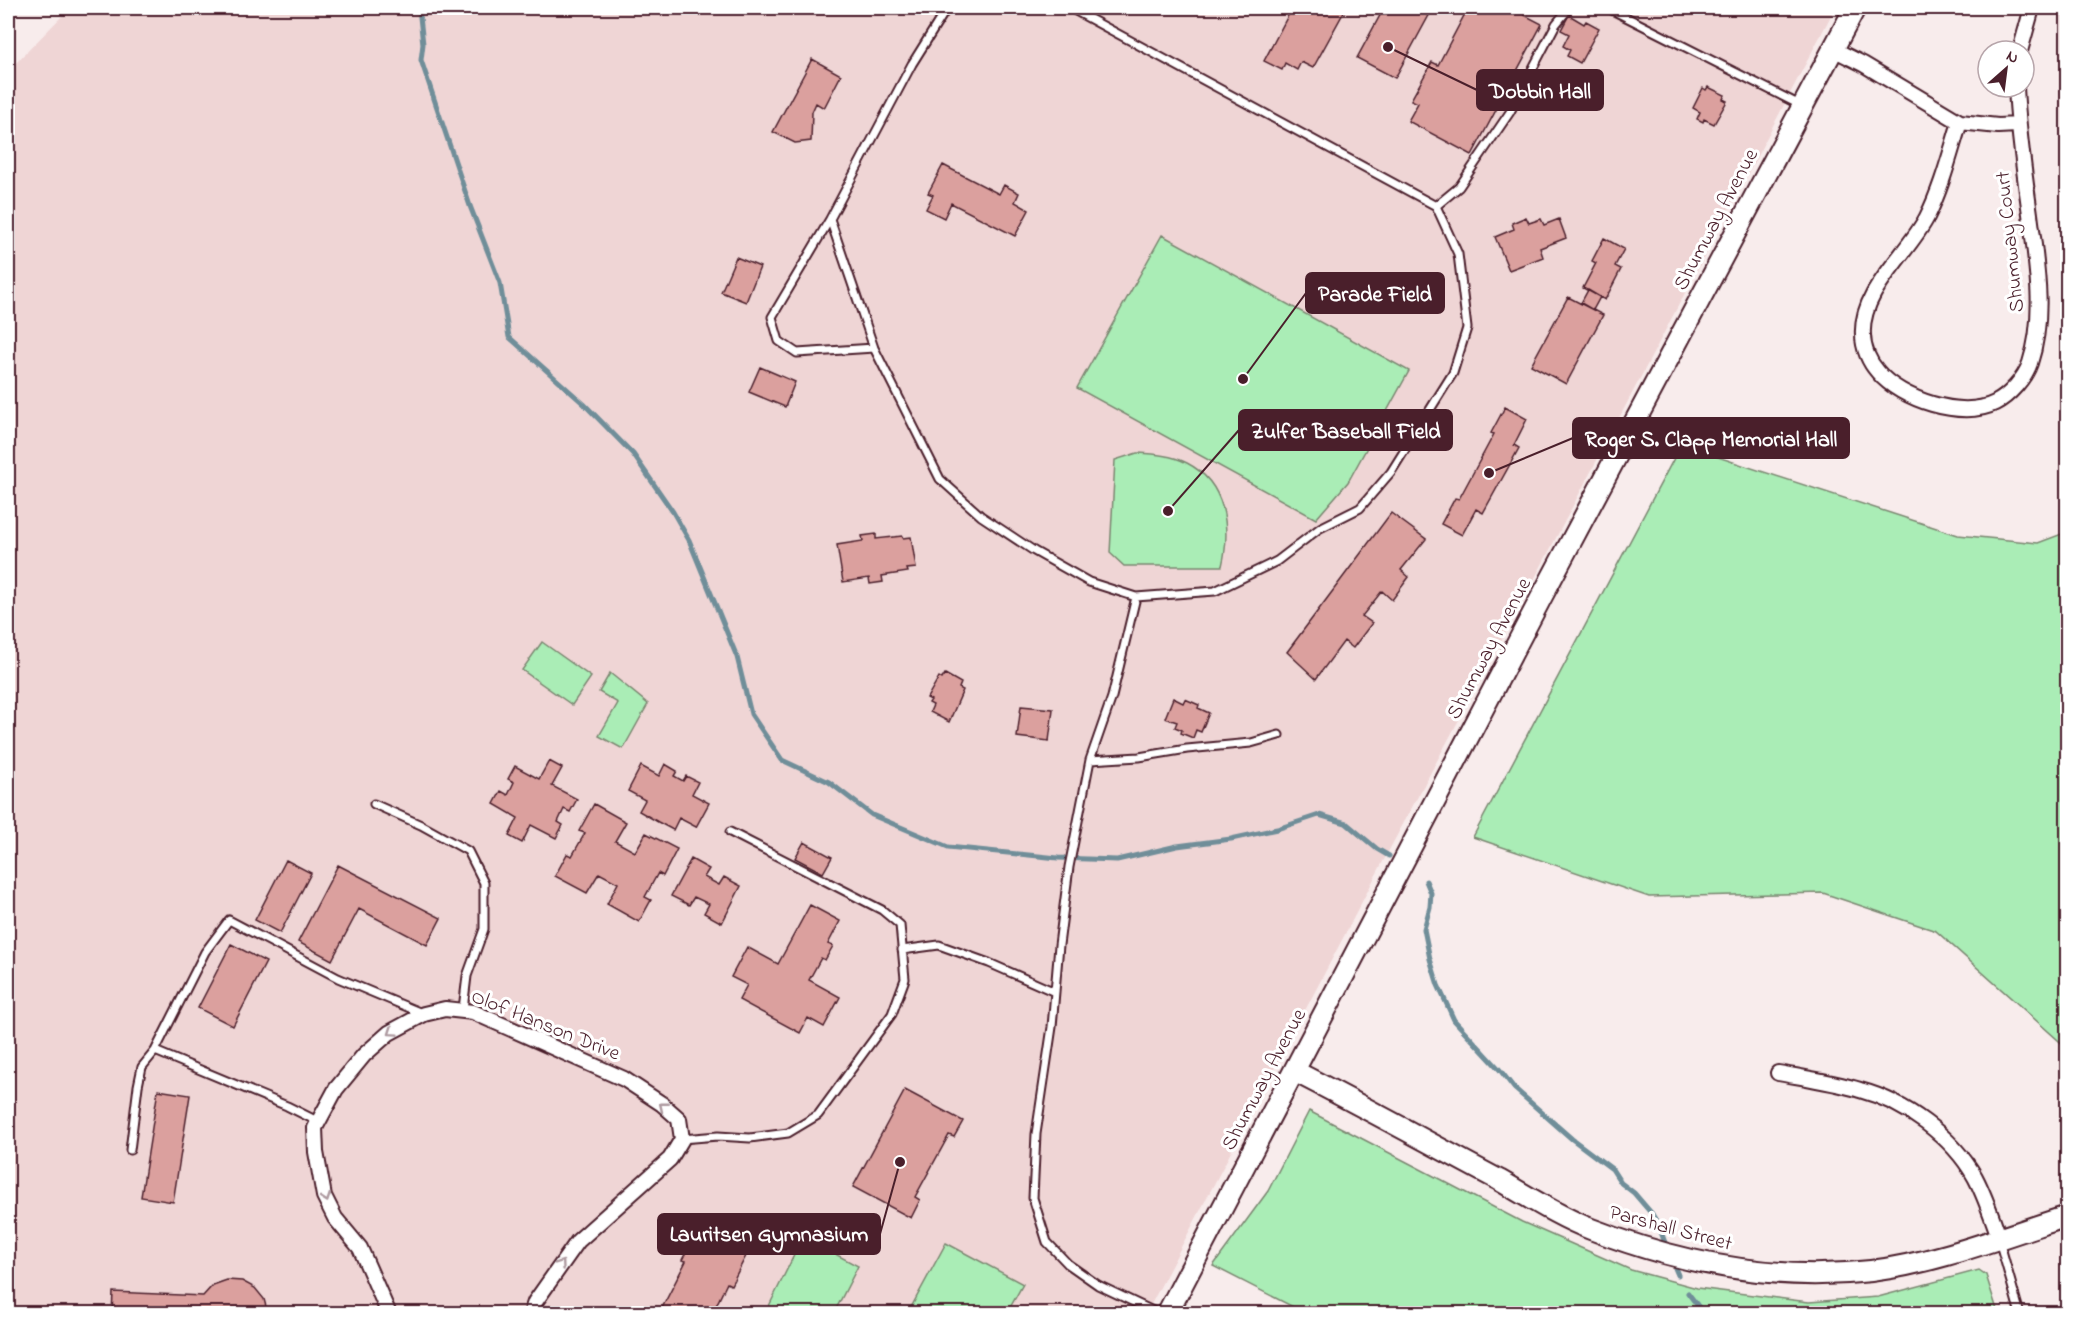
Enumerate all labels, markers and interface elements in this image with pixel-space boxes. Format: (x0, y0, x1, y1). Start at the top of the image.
north arrow (1976, 39, 2036, 99)
text: N (2002, 44, 2023, 71)
callout: Dobbin Hall (1477, 70, 1603, 110)
text: Dobbin Hall (1488, 77, 1591, 109)
street label: Shumway Avenue (1667, 143, 1769, 297)
street label: Shumway Court (1989, 170, 2035, 314)
callout: Parade Field (1306, 273, 1444, 313)
text: Parade Field (1318, 280, 1433, 312)
callout: Zulfer Baseball Field (1239, 410, 1452, 450)
text: Zulfer Baseball Field (1251, 417, 1441, 449)
callout: Roger S. Clapp Memorial Hall (1573, 418, 1849, 458)
text: Roger S. Clapp Memorial Hall (1585, 425, 1838, 458)
street label: Shumway Avenue (1440, 572, 1542, 726)
street label: Olof Hanson Drive (466, 982, 625, 1070)
street label: Shumway Avenue (1215, 1003, 1317, 1157)
one-way arrow (387, 1025, 398, 1036)
one-way arrow (659, 1102, 670, 1113)
one-way arrow (319, 1192, 332, 1202)
street label: Parshall Street (1606, 1198, 1735, 1260)
callout: Lauritsen Gymnasium (658, 1214, 880, 1254)
text: Lauritsen Gymnasium (670, 1220, 868, 1253)
one-way arrow (554, 1260, 565, 1271)

